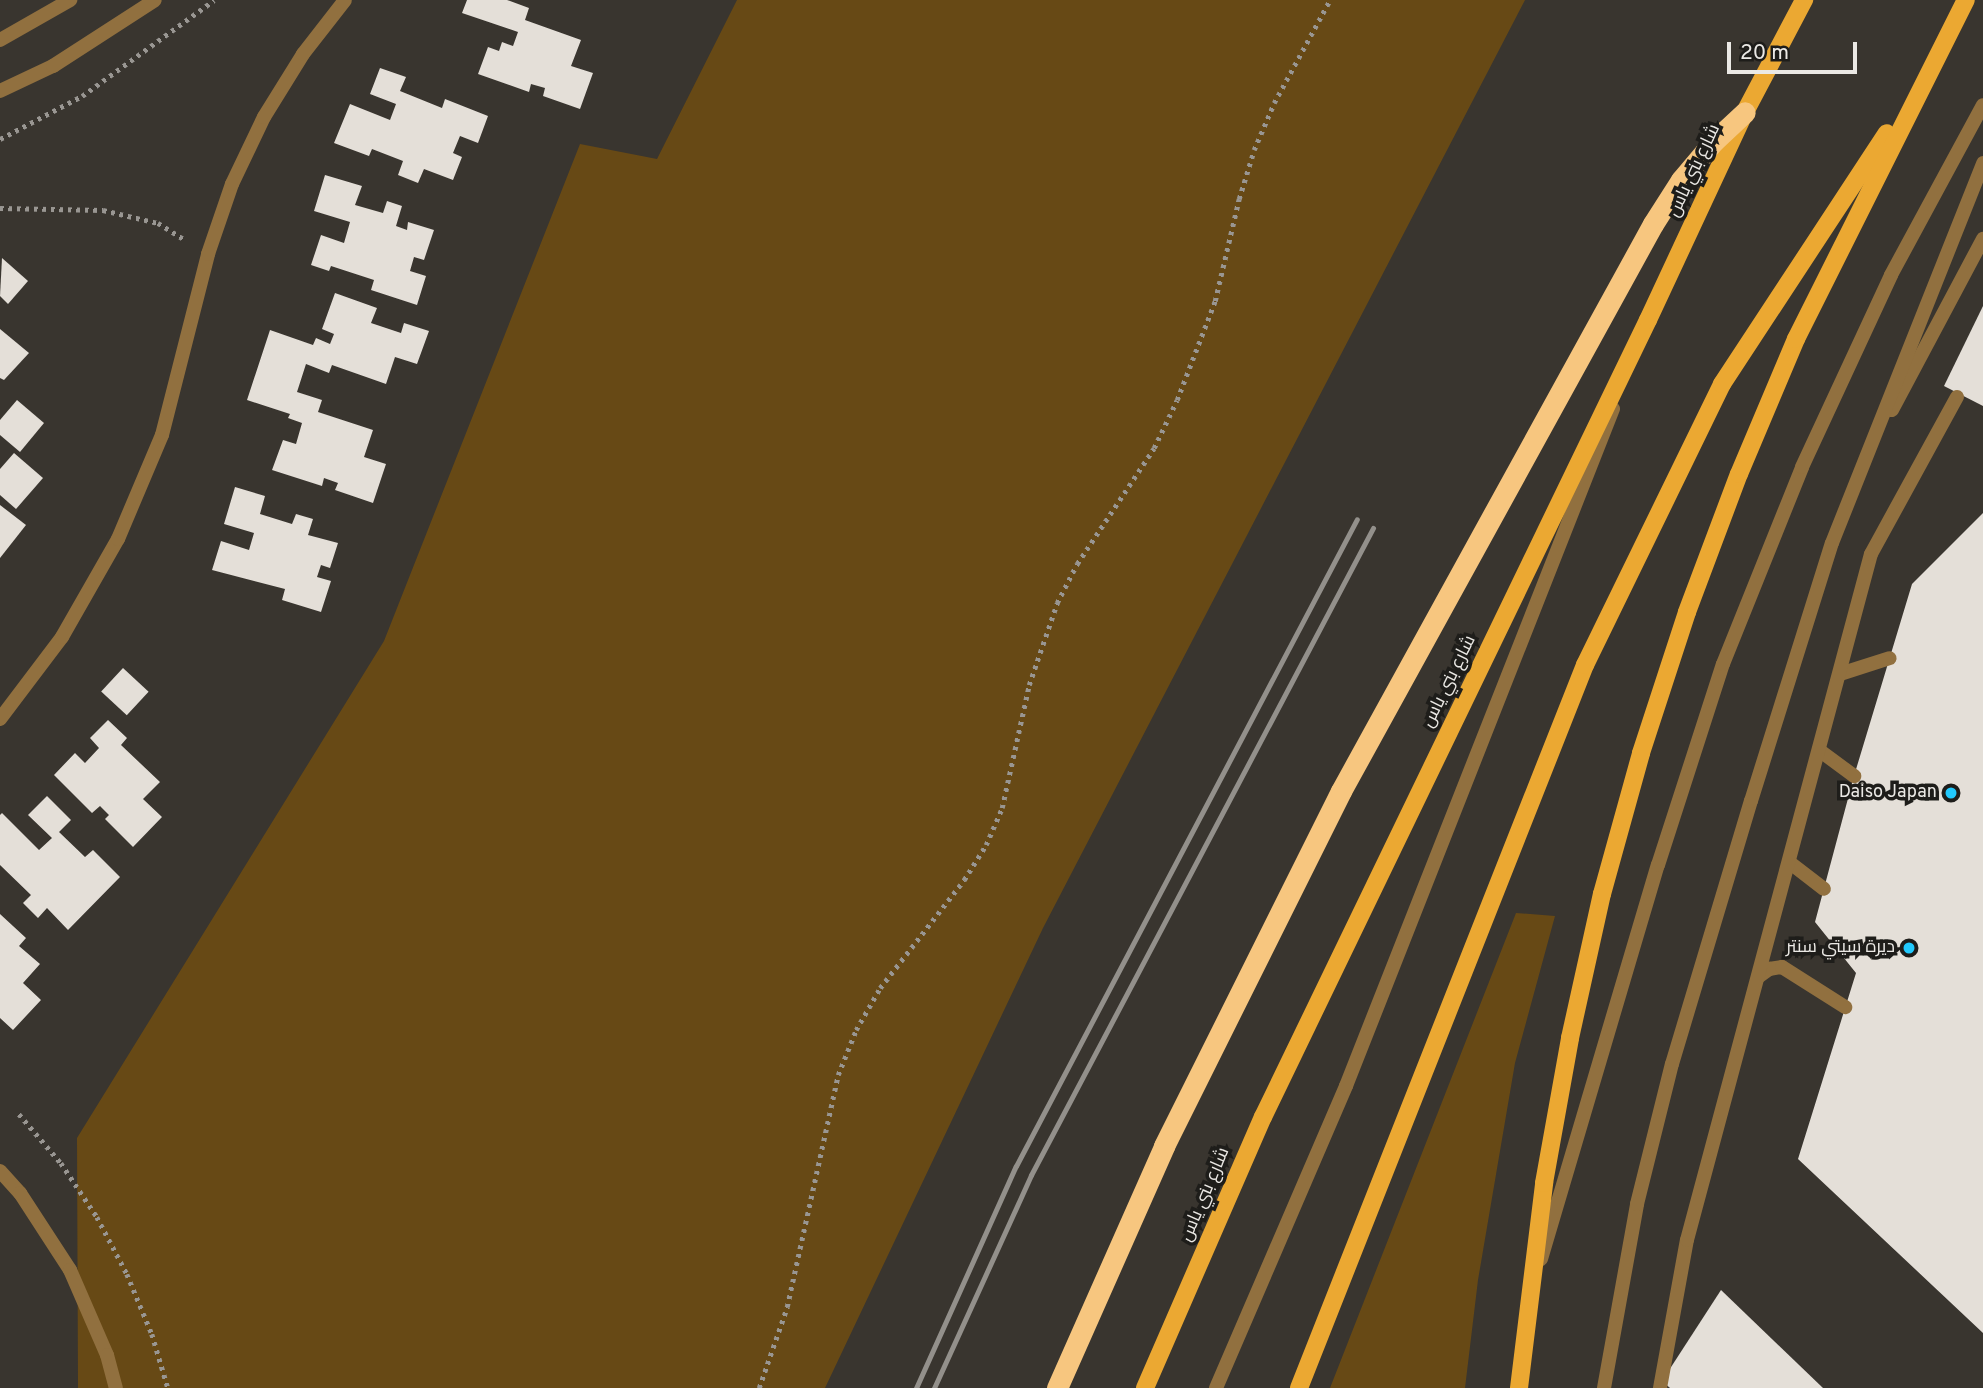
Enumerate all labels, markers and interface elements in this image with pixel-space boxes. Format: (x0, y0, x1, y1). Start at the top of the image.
scale bar (1731, 28, 1860, 72)
text: 20 m (1740, 40, 1789, 67)
street label: شارع بني ياس (1664, 121, 1726, 221)
street label: شارع بني ياس (1418, 632, 1482, 732)
place label: Daiso Japan (1839, 782, 1937, 804)
marker: Daiso Japan (1943, 785, 1959, 801)
place label: ديرة سيتي سنتر (1786, 937, 1895, 959)
marker: ديرة سيتي سنتر (1901, 940, 1917, 956)
street label: شارع بني ياس (1177, 1145, 1235, 1245)

